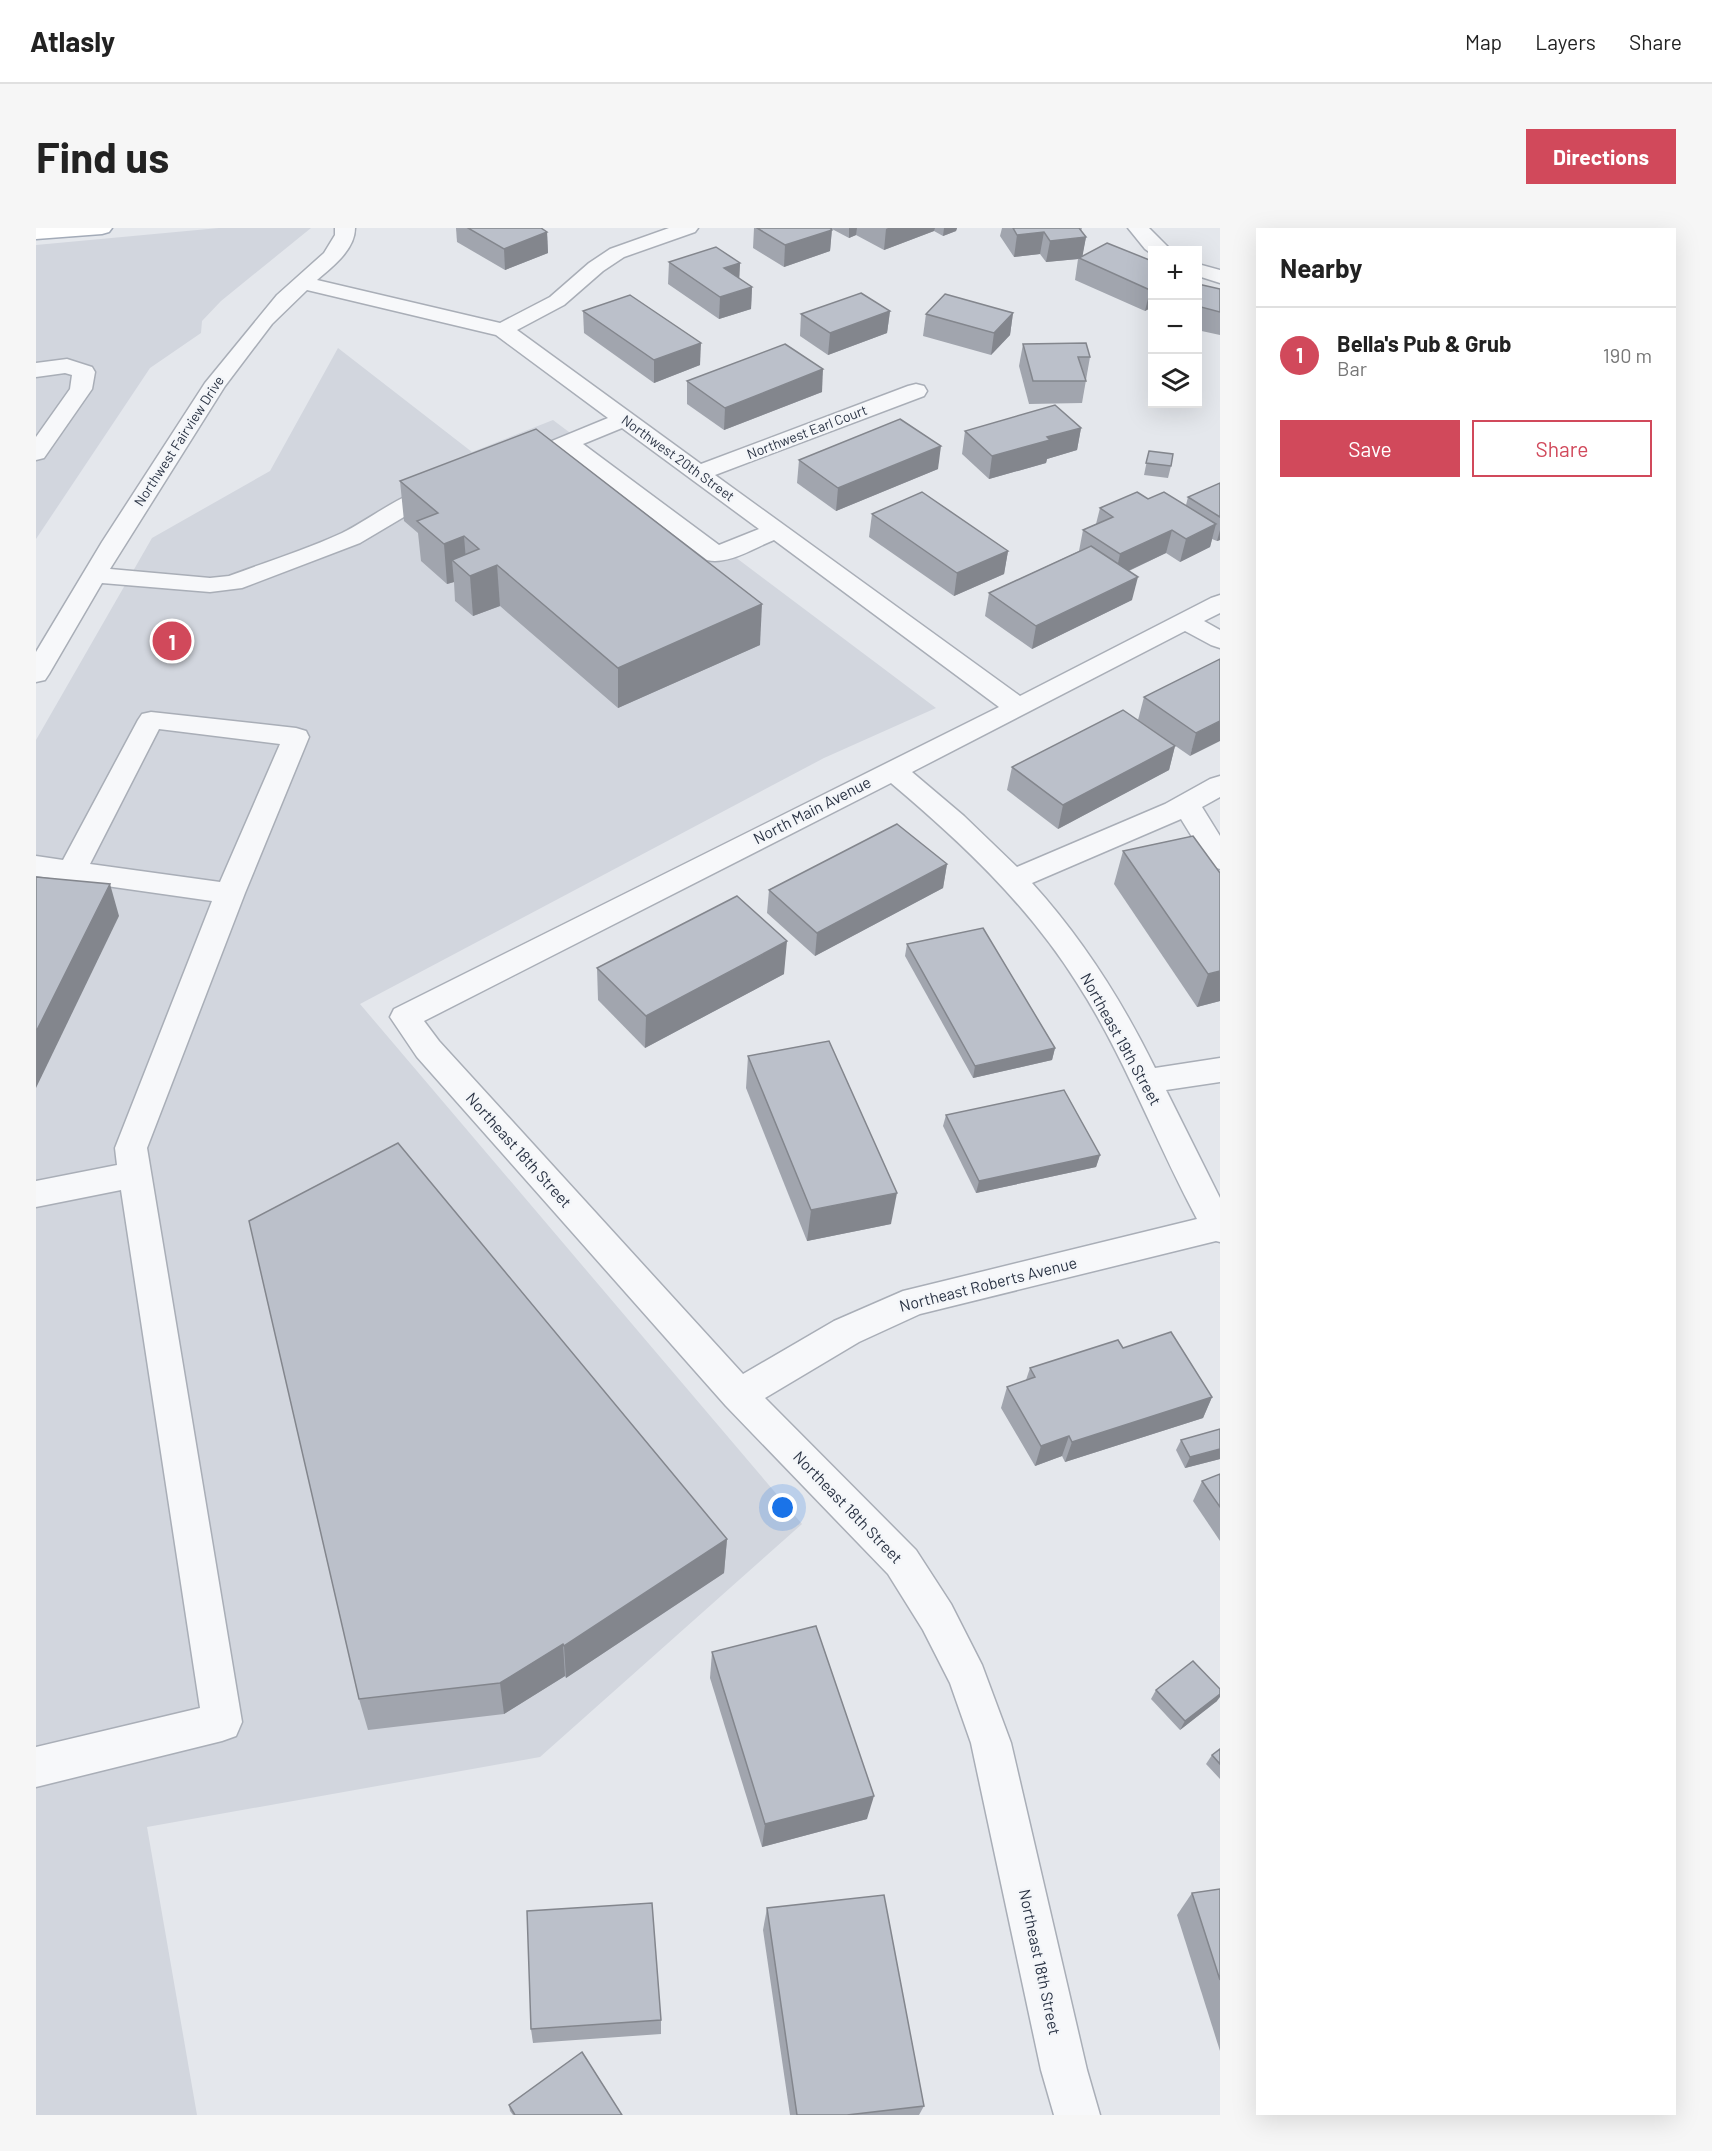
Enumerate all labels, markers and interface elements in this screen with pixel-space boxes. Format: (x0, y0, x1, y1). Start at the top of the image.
text: Atlasly (30, 24, 115, 58)
text: Map (1465, 29, 1502, 54)
text: Layers (1535, 29, 1596, 54)
text: Share (1629, 29, 1682, 54)
button: Directions (1526, 129, 1676, 184)
text: Find us (36, 131, 169, 181)
map controls (1148, 246, 1202, 408)
button: + (1148, 246, 1202, 300)
text: Nearby (1280, 252, 1362, 283)
button: − (1148, 300, 1202, 354)
text: Bella's Pub & Grub (1337, 330, 1511, 356)
text: 1 (1296, 343, 1303, 367)
text: 190 m (1603, 343, 1652, 367)
button: layers (1148, 354, 1202, 408)
text: Bar (1337, 356, 1367, 380)
street label: Northwest Fairview Drive (130, 372, 227, 509)
street label: Northwest Earl Court (744, 401, 869, 462)
street label: Northwest 20th Street (618, 411, 738, 504)
button: Save (1280, 420, 1460, 477)
button: Share (1472, 420, 1652, 477)
pin: 1 (152, 618, 192, 664)
street label: North Main Avenue (750, 772, 874, 847)
street label: Northeast 19th Street (1077, 969, 1166, 1108)
street label: Northeast 18th Street (463, 1088, 576, 1211)
street label: Northeast Roberts Avenue (897, 1252, 1079, 1315)
street label: Northeast 18th Street (790, 1447, 907, 1567)
your location (768, 1493, 797, 1522)
street label: Northeast 18th Street (1016, 1887, 1065, 2037)

